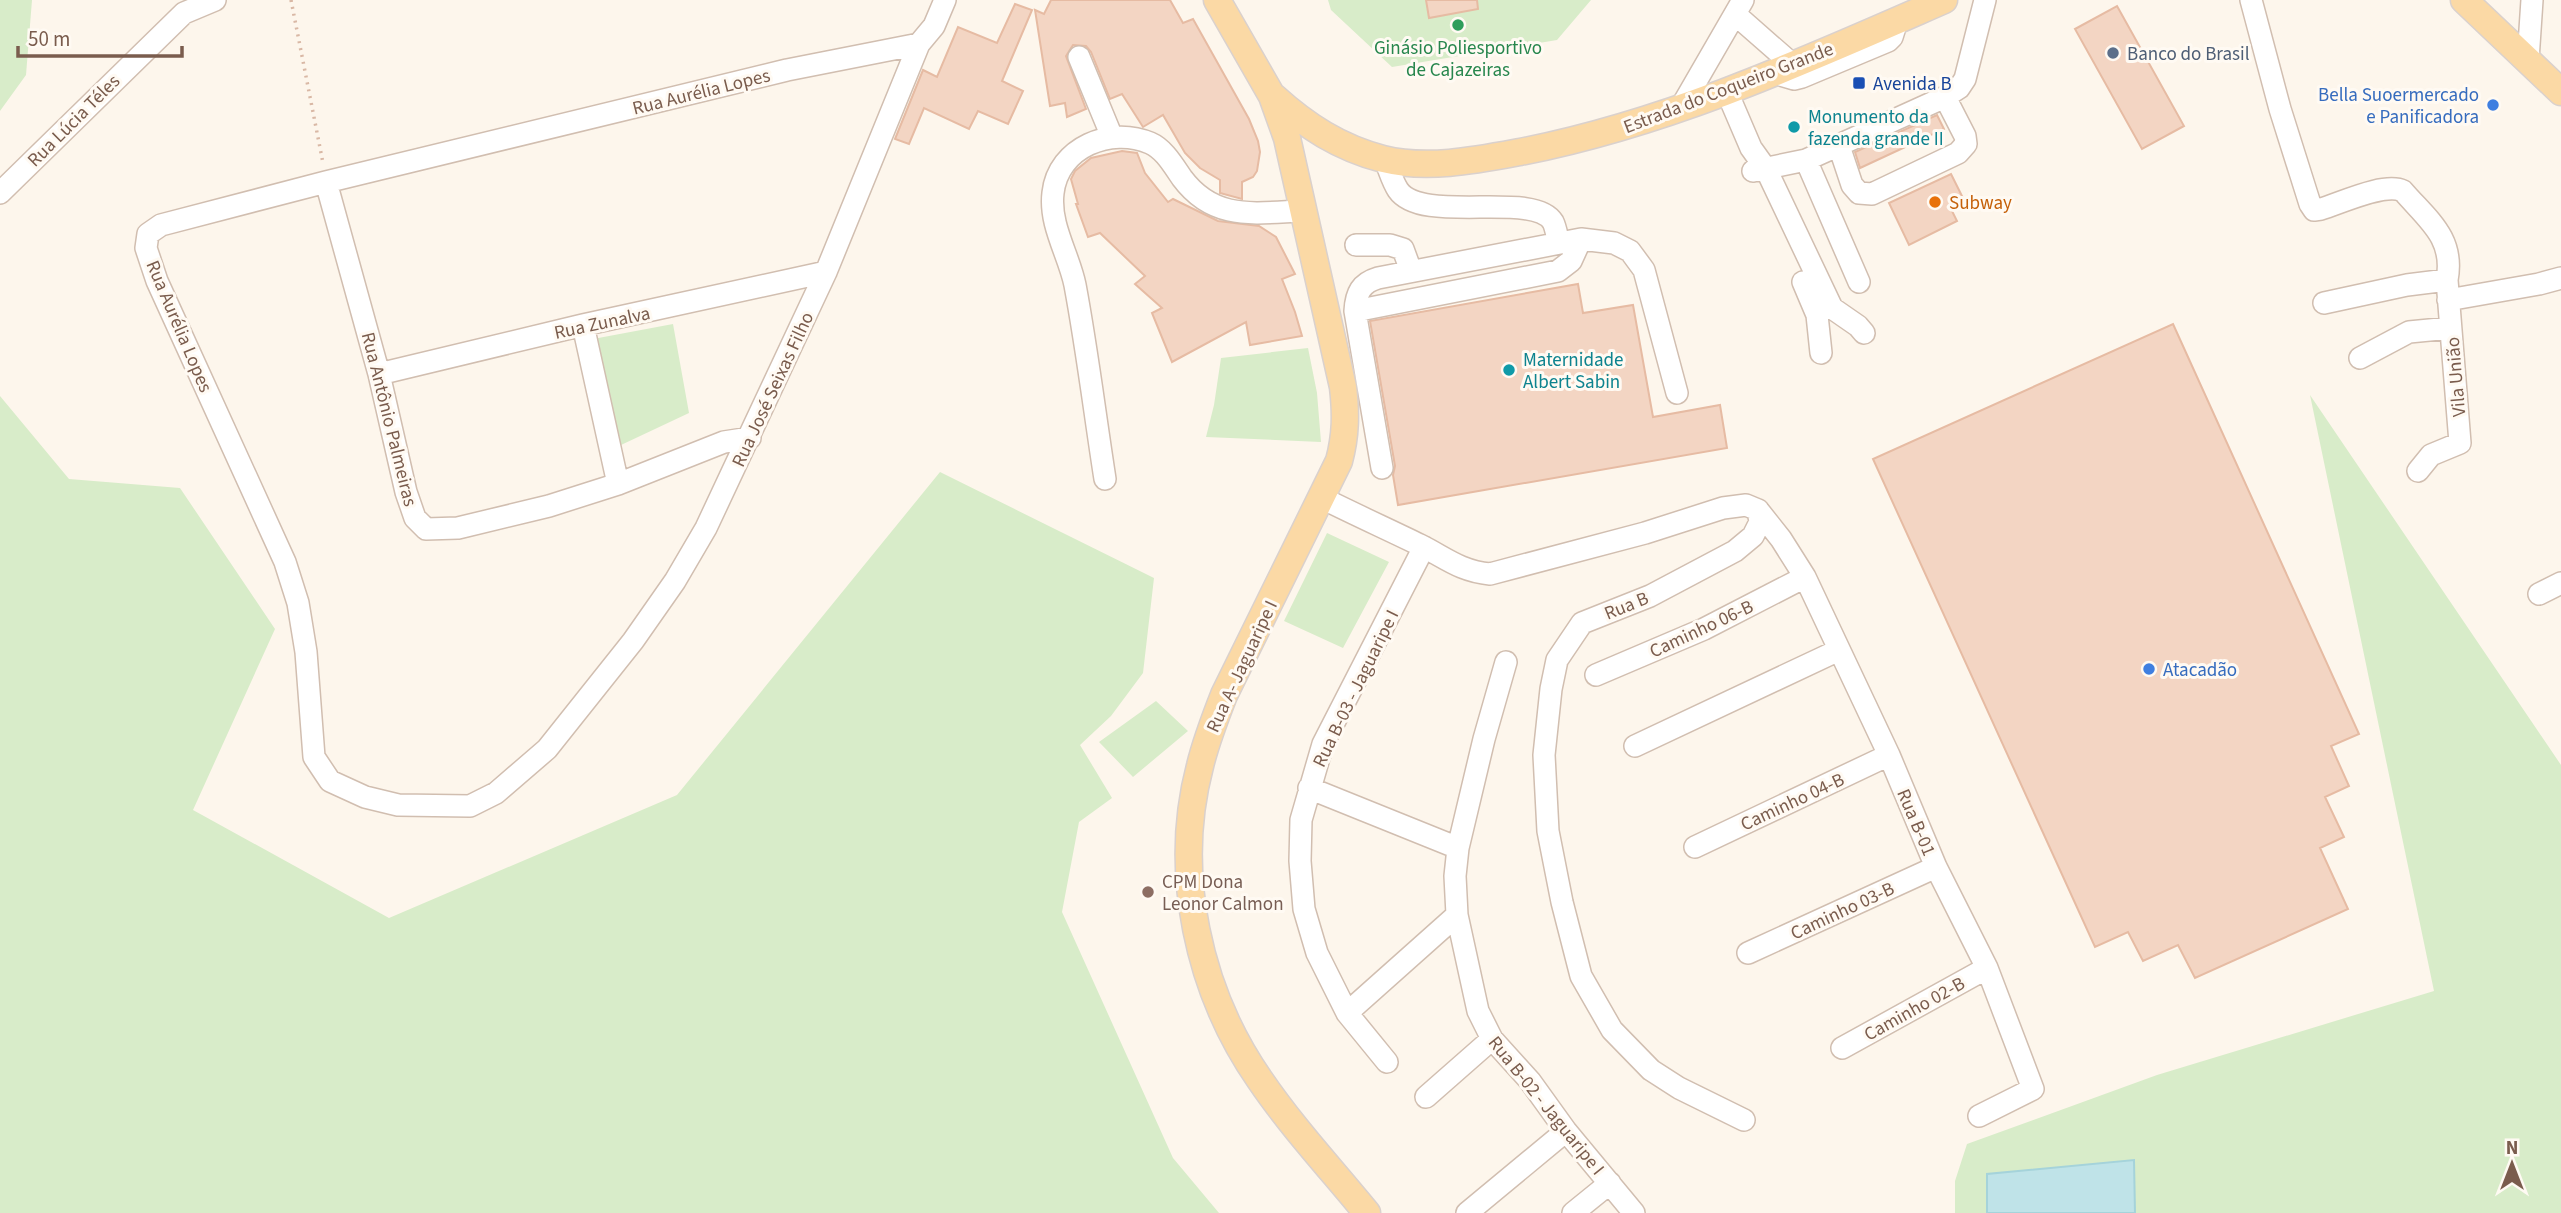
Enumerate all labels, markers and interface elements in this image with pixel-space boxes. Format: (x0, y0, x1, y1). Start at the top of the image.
scale bar (18, 14, 182, 58)
marker: Ginásio Poliesportivo de Cajazeiras (1450, 17, 1466, 33)
text: 50 m (28, 24, 70, 54)
place label: Ginásio Poliesportivo de Cajazeiras (1374, 35, 1542, 84)
street label: Estrada do Coqueiro Grande (1620, 36, 1837, 141)
place label: Banco do Brasil (2127, 41, 2250, 68)
marker: Banco do Brasil (2105, 45, 2121, 61)
street label: Rua Aurélia Lopes (630, 62, 773, 123)
street label: Rua Lúcia Téles (22, 69, 126, 173)
place label: Avenida B (1873, 71, 1952, 98)
marker: Avenida B (1851, 75, 1867, 91)
place label: Bella Suoermercado e Panificadora (2318, 82, 2479, 131)
marker: Bella Suoermercado e Panificadora (2485, 97, 2501, 113)
place label: Monumento da fazenda grande II (1808, 104, 1944, 153)
marker: Monumento da fazenda grande II (1786, 119, 1802, 135)
place label: Subway (1949, 190, 2012, 217)
marker: Subway (1927, 194, 1943, 210)
street label: Rua Aurélia Lopes (139, 256, 219, 397)
street label: Rua Zunalva (552, 300, 653, 347)
street label: Rua José Seixas Filho (726, 308, 821, 472)
street label: Rua Antônio Palmeiras (354, 329, 423, 509)
street label: Vila União (2440, 336, 2473, 418)
place label: Maternidade Albert Sabin (1523, 347, 1623, 396)
marker: Maternidade Albert Sabin (1501, 362, 1517, 378)
street label: Rua B (1600, 585, 1653, 627)
street label: Caminho 06-B (1645, 594, 1758, 665)
street label: Rua A- Jaguaripe I (1200, 596, 1285, 737)
street label: Rua B-03 - Jaguaripe I (1306, 605, 1406, 772)
place label: Atacadão (2163, 657, 2237, 684)
marker: Atacadão (2141, 661, 2157, 677)
street label: Caminho 04-B (1736, 767, 1849, 838)
street label: Rua B-01 (1889, 785, 1942, 860)
place label: CPM Dona Leonor Calmon (1162, 869, 1284, 918)
street label: Caminho 03-B (1786, 876, 1899, 947)
marker: CPM Dona Leonor Calmon (1140, 884, 1156, 900)
street label: Caminho 02-B (1859, 970, 1970, 1048)
street label: Rua B-02 - Jaguaripe I (1481, 1031, 1611, 1181)
north arrow (2477, 1129, 2547, 1199)
text: N (2506, 1135, 2518, 1162)

